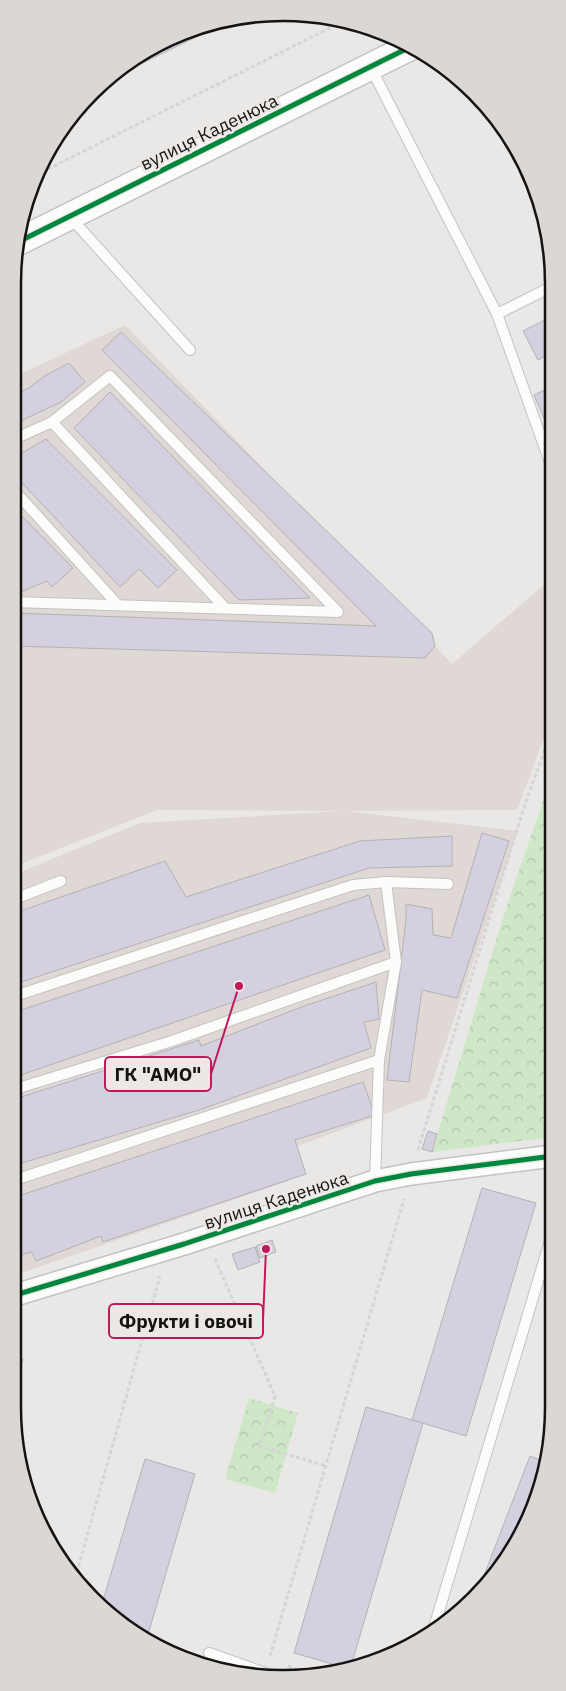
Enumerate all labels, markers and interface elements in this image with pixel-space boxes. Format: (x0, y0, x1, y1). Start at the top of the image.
street label: вулиця Каденюка (136, 89, 282, 175)
callout: ГК "АМО" (105, 1057, 211, 1091)
text: ГК "АМО" (115, 1062, 201, 1086)
street label: вулиця Каденюка (201, 1166, 351, 1234)
callout: Фрукти і овочі (109, 1304, 263, 1338)
text: Фрукти і овочі (119, 1309, 253, 1333)

